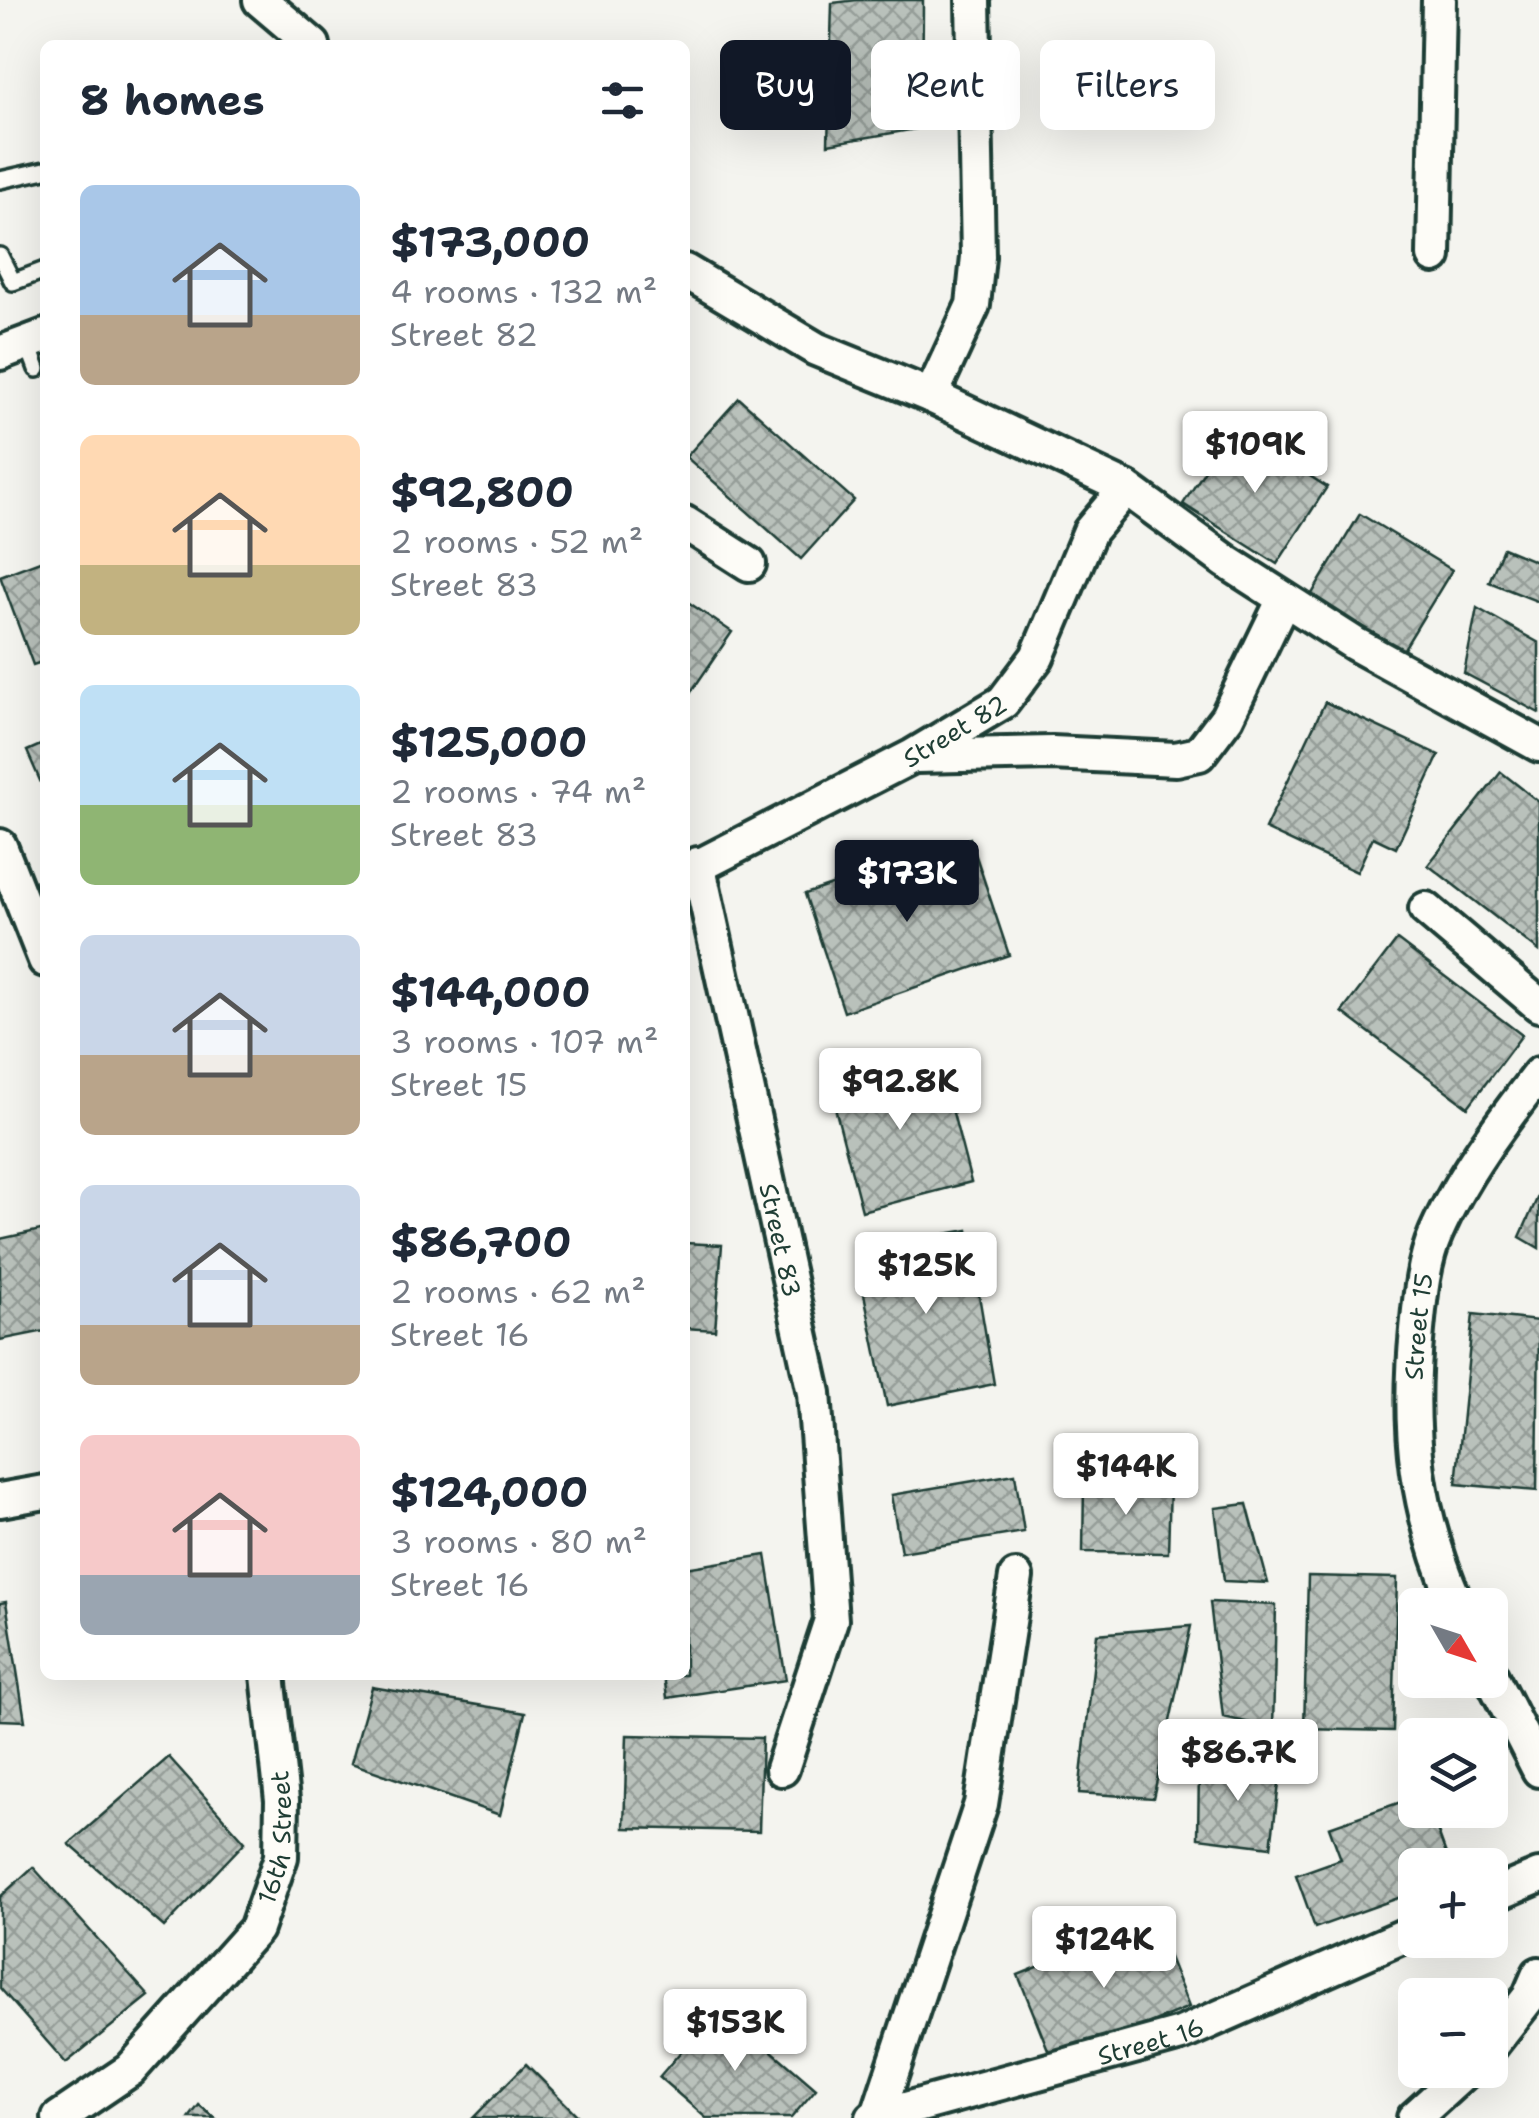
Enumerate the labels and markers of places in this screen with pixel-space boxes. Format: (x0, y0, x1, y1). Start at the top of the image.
pin: $109K (1185, 411, 1325, 496)
pin: $173K (837, 840, 977, 925)
pin: $92.8K (819, 1048, 981, 1133)
pin: $125K (856, 1232, 996, 1317)
pin: $144K (1056, 1433, 1196, 1518)
pin: $86.7K (1157, 1719, 1319, 1804)
pin: $124K (1034, 1906, 1174, 1991)
pin: $153K (665, 1989, 805, 2074)

